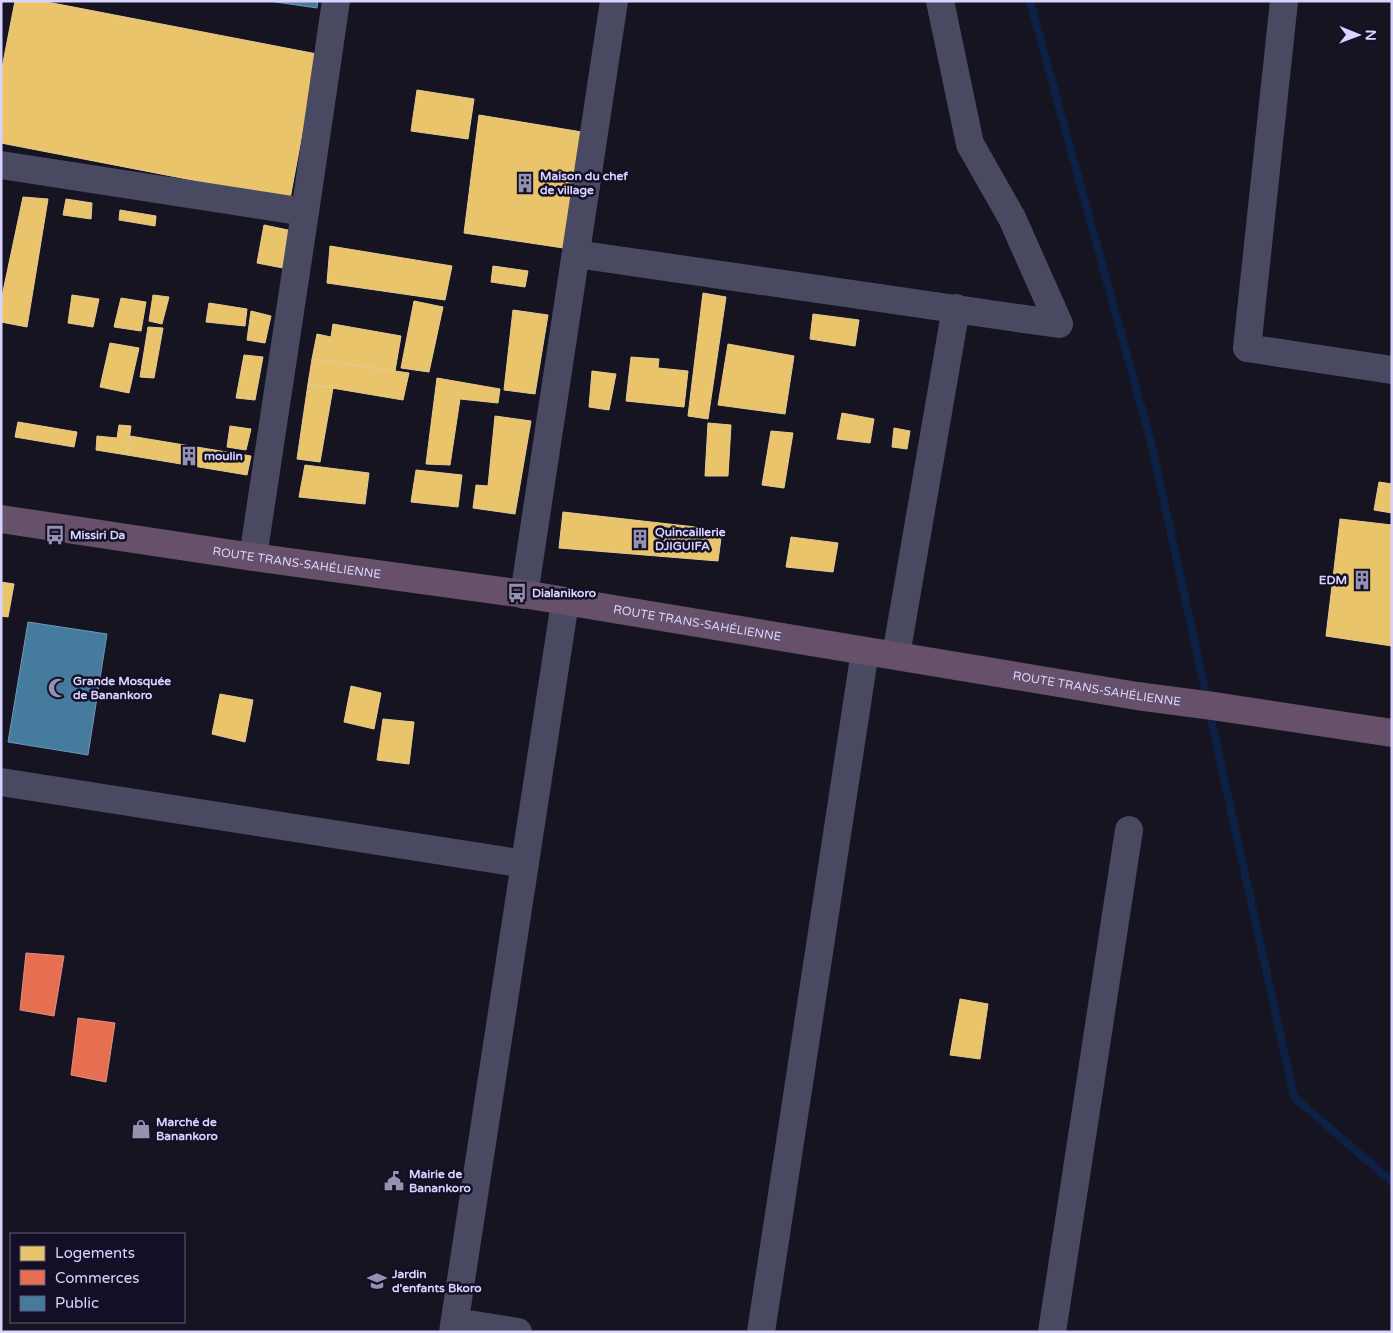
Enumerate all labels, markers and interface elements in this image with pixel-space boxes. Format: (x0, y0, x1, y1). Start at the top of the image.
north arrow (1333, 10, 1383, 60)
text: N (1362, 29, 1379, 41)
place label: Maison du chef de village (540, 169, 628, 198)
building icon: Maison du chef de village (514, 172, 536, 194)
building icon: moulin (178, 445, 200, 467)
place label: moulin (204, 449, 243, 463)
bus stop icon: Missiri Da (44, 524, 66, 546)
place label: Quincaillerie DJIGUIFA (655, 525, 726, 553)
place label: Missiri Da (70, 528, 126, 542)
building icon: Quincaillerie DJIGUIFA (629, 528, 651, 550)
street label: ROUTE TRANS-SAHÉLIENNE (212, 544, 382, 581)
building icon: EDM (1351, 569, 1373, 591)
place label: EDM (1319, 573, 1347, 587)
bus stop icon: Dialanikoro (506, 582, 528, 604)
place label: Dialanikoro (532, 586, 596, 600)
street label: ROUTE TRANS-SAHÉLIENNE (612, 602, 783, 644)
street label: ROUTE TRANS-SAHÉLIENNE (1012, 668, 1182, 709)
place label: Grande Mosquée de Banankoro (73, 674, 171, 702)
mosque icon: Grande Mosquée de Banankoro (47, 677, 69, 699)
place label: Marché de Banankoro (156, 1115, 218, 1143)
shop icon: Marché de Banankoro (130, 1118, 152, 1140)
place label: Mairie de Banankoro (409, 1167, 471, 1195)
public building icon: Mairie de Banankoro (383, 1170, 405, 1192)
legend (10, 1233, 185, 1323)
text: Logements (55, 1244, 135, 1262)
place label: Jardin d'enfants Bkoro (391, 1267, 482, 1295)
text: Commerces (55, 1269, 139, 1287)
school or university icon: Jardin d'enfants Bkoro (366, 1270, 388, 1292)
text: Public (55, 1294, 99, 1312)

